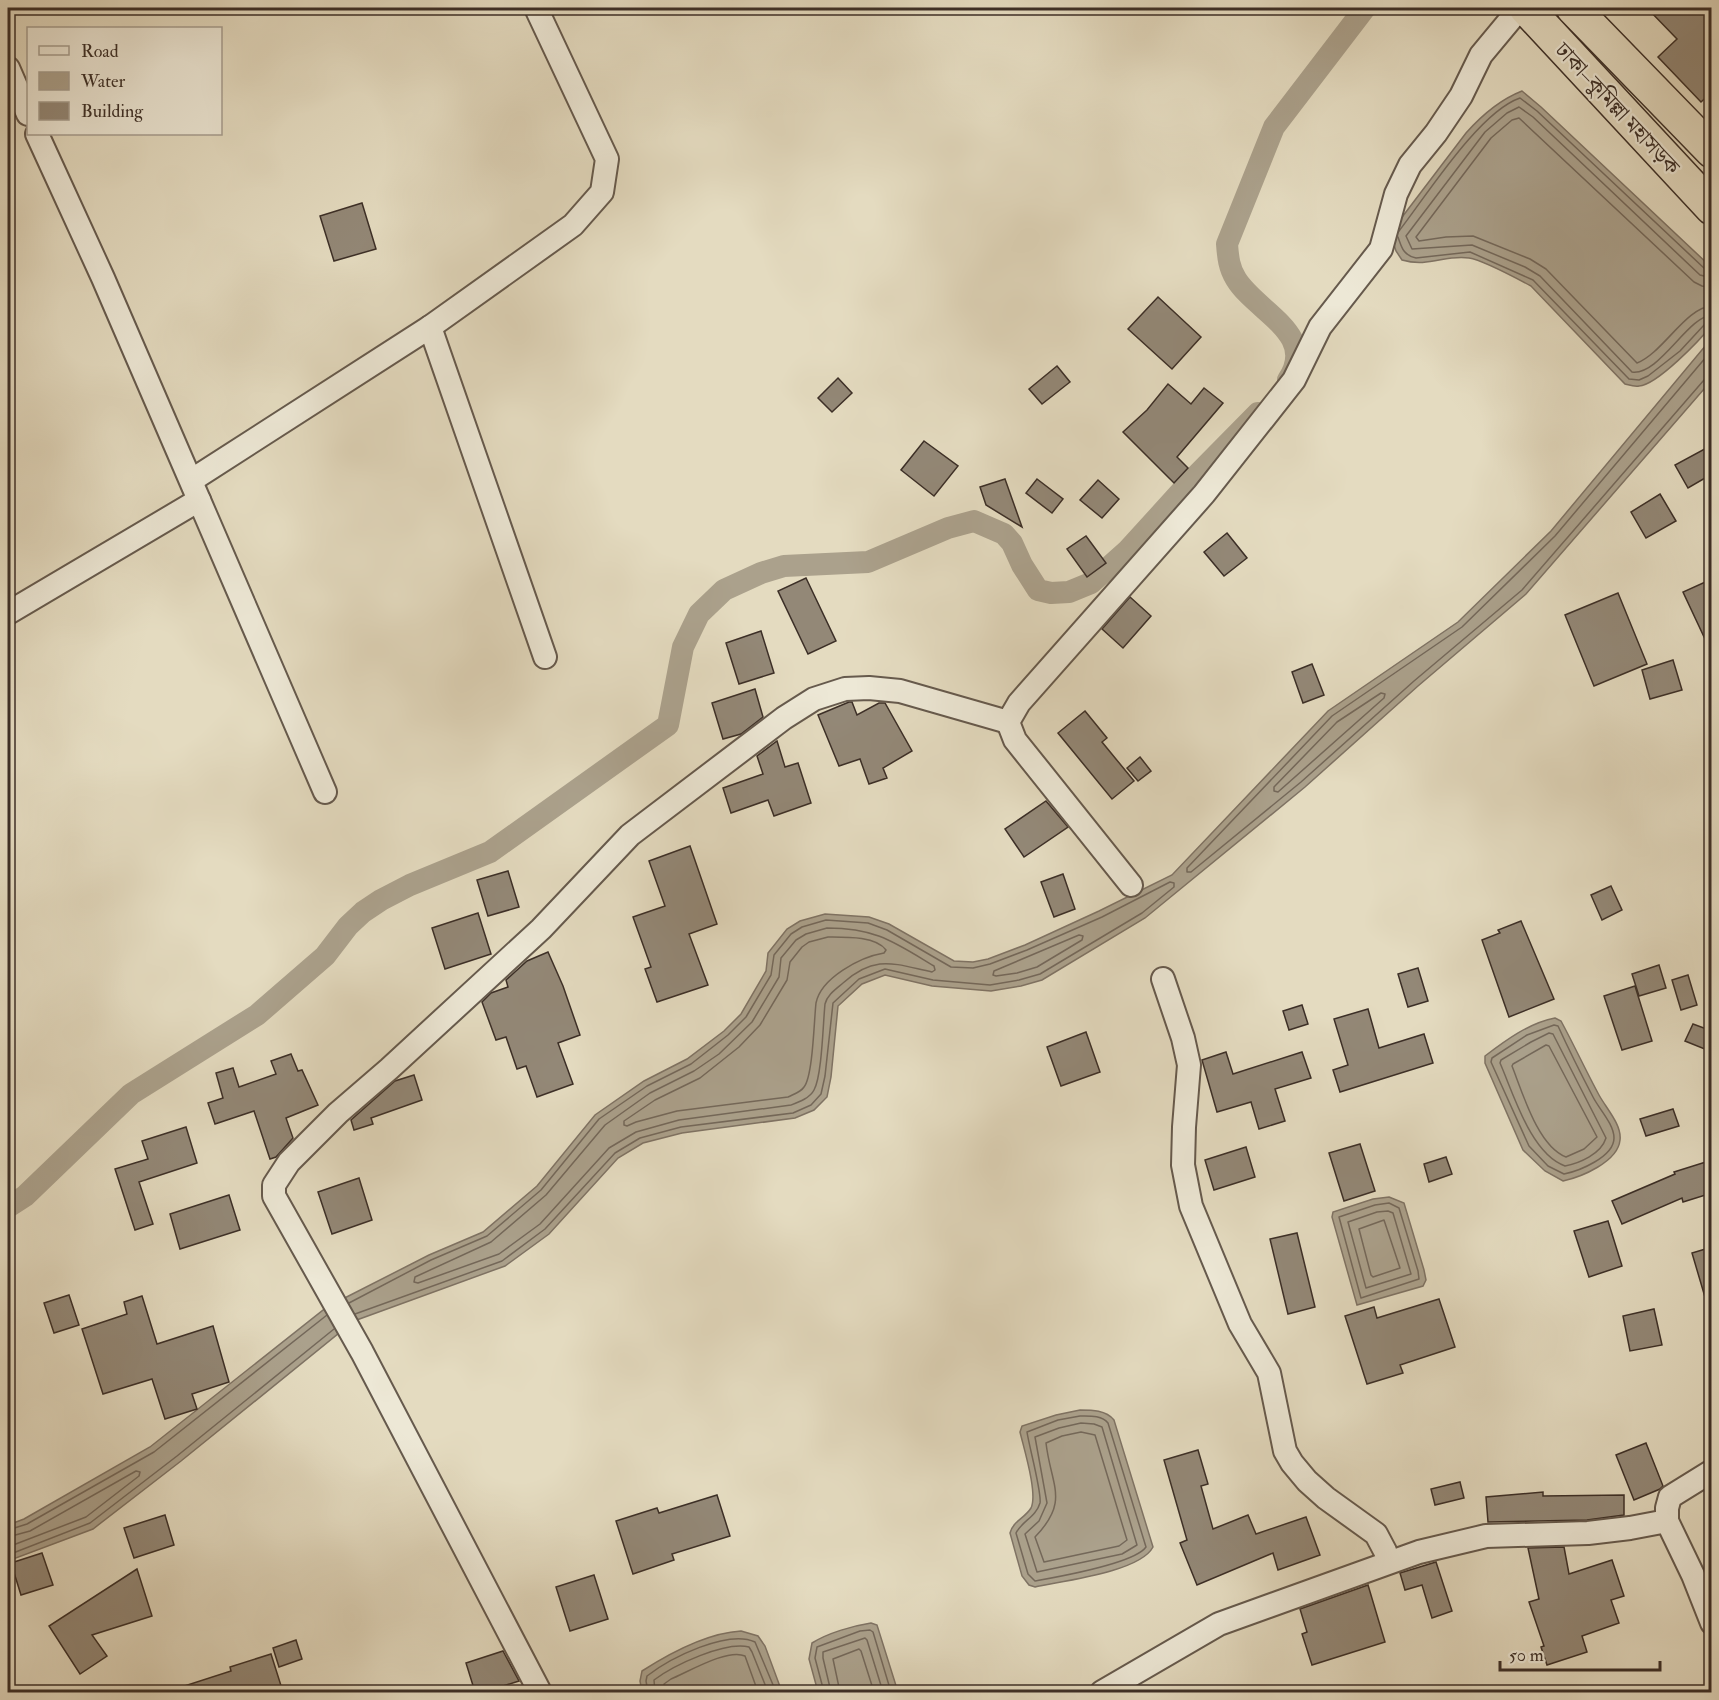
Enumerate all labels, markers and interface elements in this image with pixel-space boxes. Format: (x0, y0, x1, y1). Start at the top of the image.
legend (27, 27, 222, 135)
street label: ঢাকা–কুমিল্লা মহাসড়ক (1548, 36, 1687, 182)
text: Road (81, 40, 119, 63)
text: Water (80, 70, 125, 93)
text: Building (81, 100, 144, 123)
scale bar (1500, 1634, 1660, 1672)
text: 50 m (1509, 1644, 1544, 1667)

